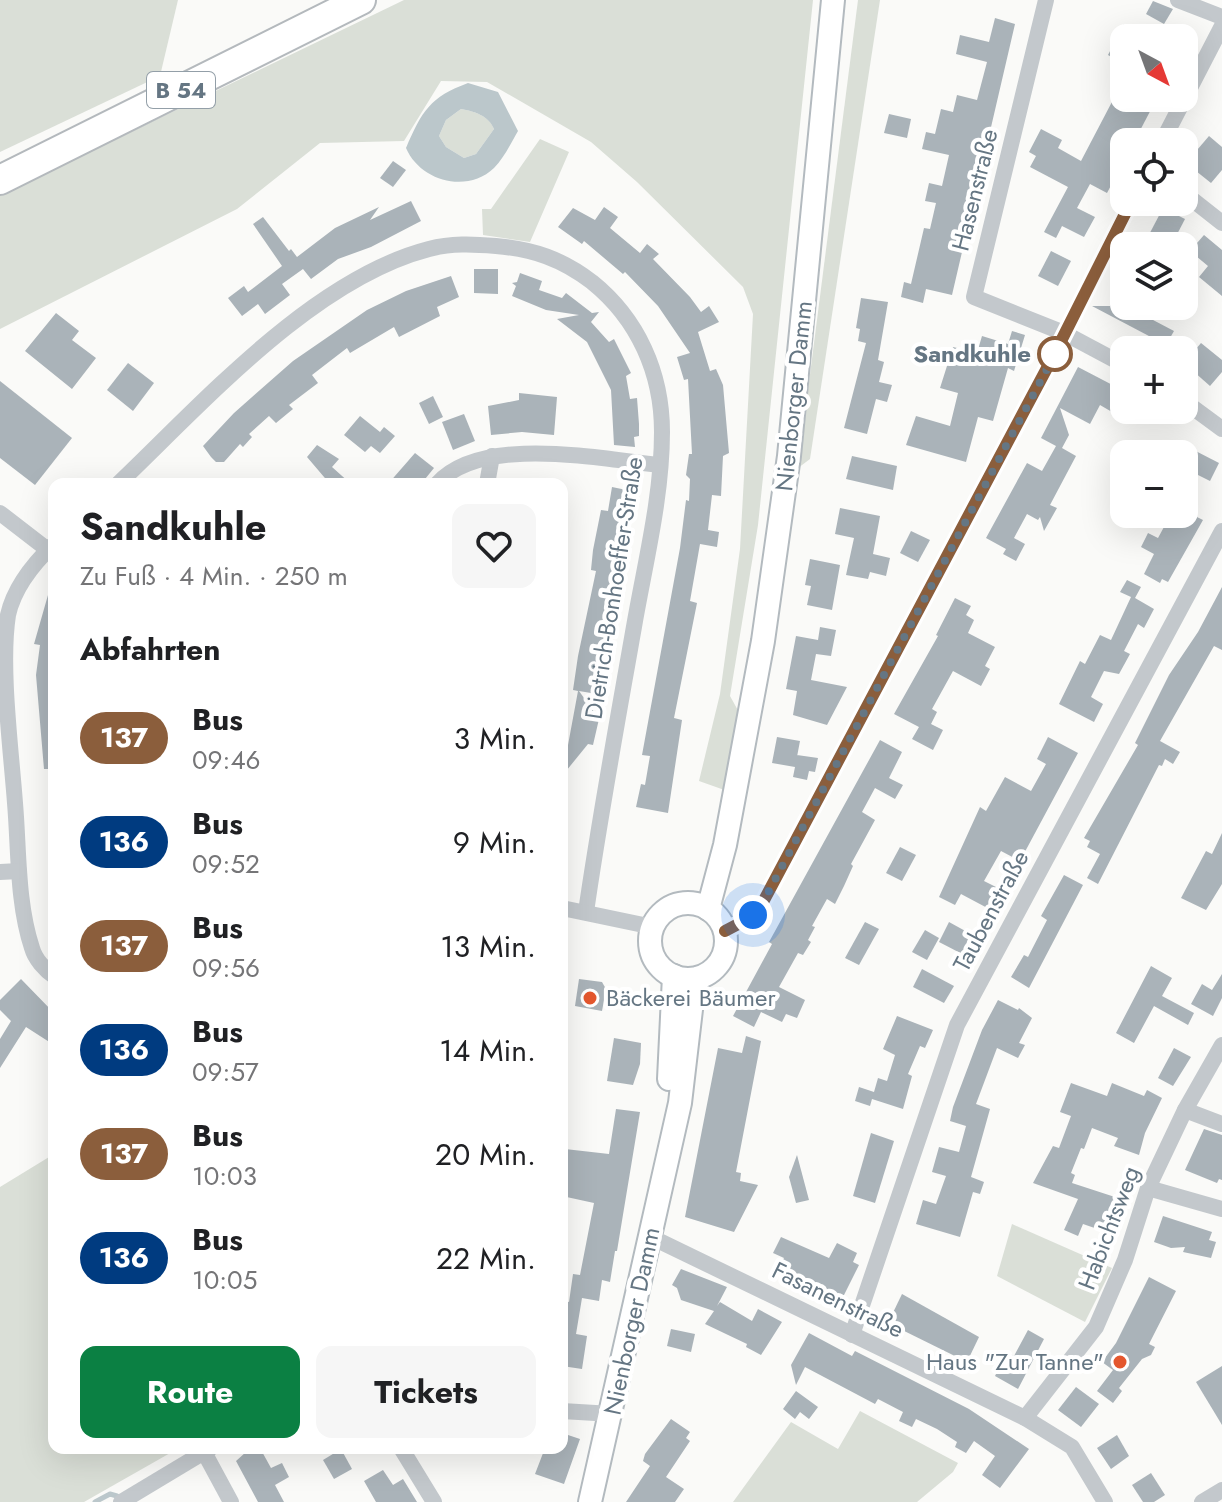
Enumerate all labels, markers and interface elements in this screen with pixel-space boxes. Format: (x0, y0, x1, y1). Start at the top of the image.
north arrow (1110, 24, 1198, 112)
map controls (1110, 24, 1198, 528)
road number: B 54 (147, 72, 215, 108)
street label: Hasenstraße (942, 125, 1007, 254)
button: locate (1110, 128, 1198, 216)
button: layers (1110, 232, 1198, 320)
street label: Nienborger Damm (766, 299, 821, 493)
place label: Sandkuhle (913, 336, 1031, 371)
button: + (1110, 336, 1198, 424)
marker: Sandkuhle (1038, 337, 1072, 371)
button: − (1110, 440, 1198, 528)
street label: Dietrich-Bonhoeffer-Straße (575, 454, 652, 722)
text: Sandkuhle (80, 499, 267, 554)
button: heart (452, 504, 536, 588)
text: Zu Fuß · 4 Min. · 250 m (80, 557, 348, 595)
text: Abfahrten (80, 628, 220, 671)
text: Bus (192, 698, 243, 741)
text: 137 (100, 717, 148, 758)
text: 3 Min. (454, 717, 536, 760)
text: 09:46 (192, 741, 261, 779)
text: Bus (192, 802, 243, 845)
text: 136 (99, 821, 149, 862)
text: 9 Min. (453, 821, 536, 864)
street label: Taubenstraße (944, 844, 1037, 978)
text: 09:52 (192, 845, 260, 883)
your location (733, 895, 773, 935)
text: Bus (192, 906, 243, 949)
text: 137 (100, 925, 148, 966)
text: 13 Min. (440, 925, 536, 968)
text: 09:56 (192, 949, 260, 987)
place label: Bäckerei Bäumer (606, 980, 776, 1015)
marker: Bäckerei Bäumer (581, 989, 599, 1007)
text: Bus (192, 1010, 243, 1053)
text: 136 (99, 1029, 149, 1070)
text: 14 Min. (439, 1029, 536, 1072)
text: 09:57 (192, 1053, 259, 1091)
text: Bus (192, 1114, 243, 1157)
text: 137 (100, 1133, 148, 1174)
text: 20 Min. (435, 1133, 536, 1176)
text: 10:03 (192, 1157, 257, 1195)
street label: Habichtsweg (1069, 1161, 1148, 1295)
text: Bus (192, 1218, 243, 1261)
street label: Nienborger Damm (595, 1224, 669, 1418)
text: 136 (99, 1237, 149, 1278)
text: 22 Min. (436, 1237, 536, 1280)
street label: Fasanenstraße (766, 1253, 910, 1347)
text: 10:05 (192, 1261, 257, 1299)
place label: Haus "Zur Tanne" (926, 1344, 1104, 1379)
button: Route (80, 1346, 300, 1438)
button: Tickets (316, 1346, 536, 1438)
marker: Haus "Zur Tanne" (1111, 1353, 1129, 1371)

